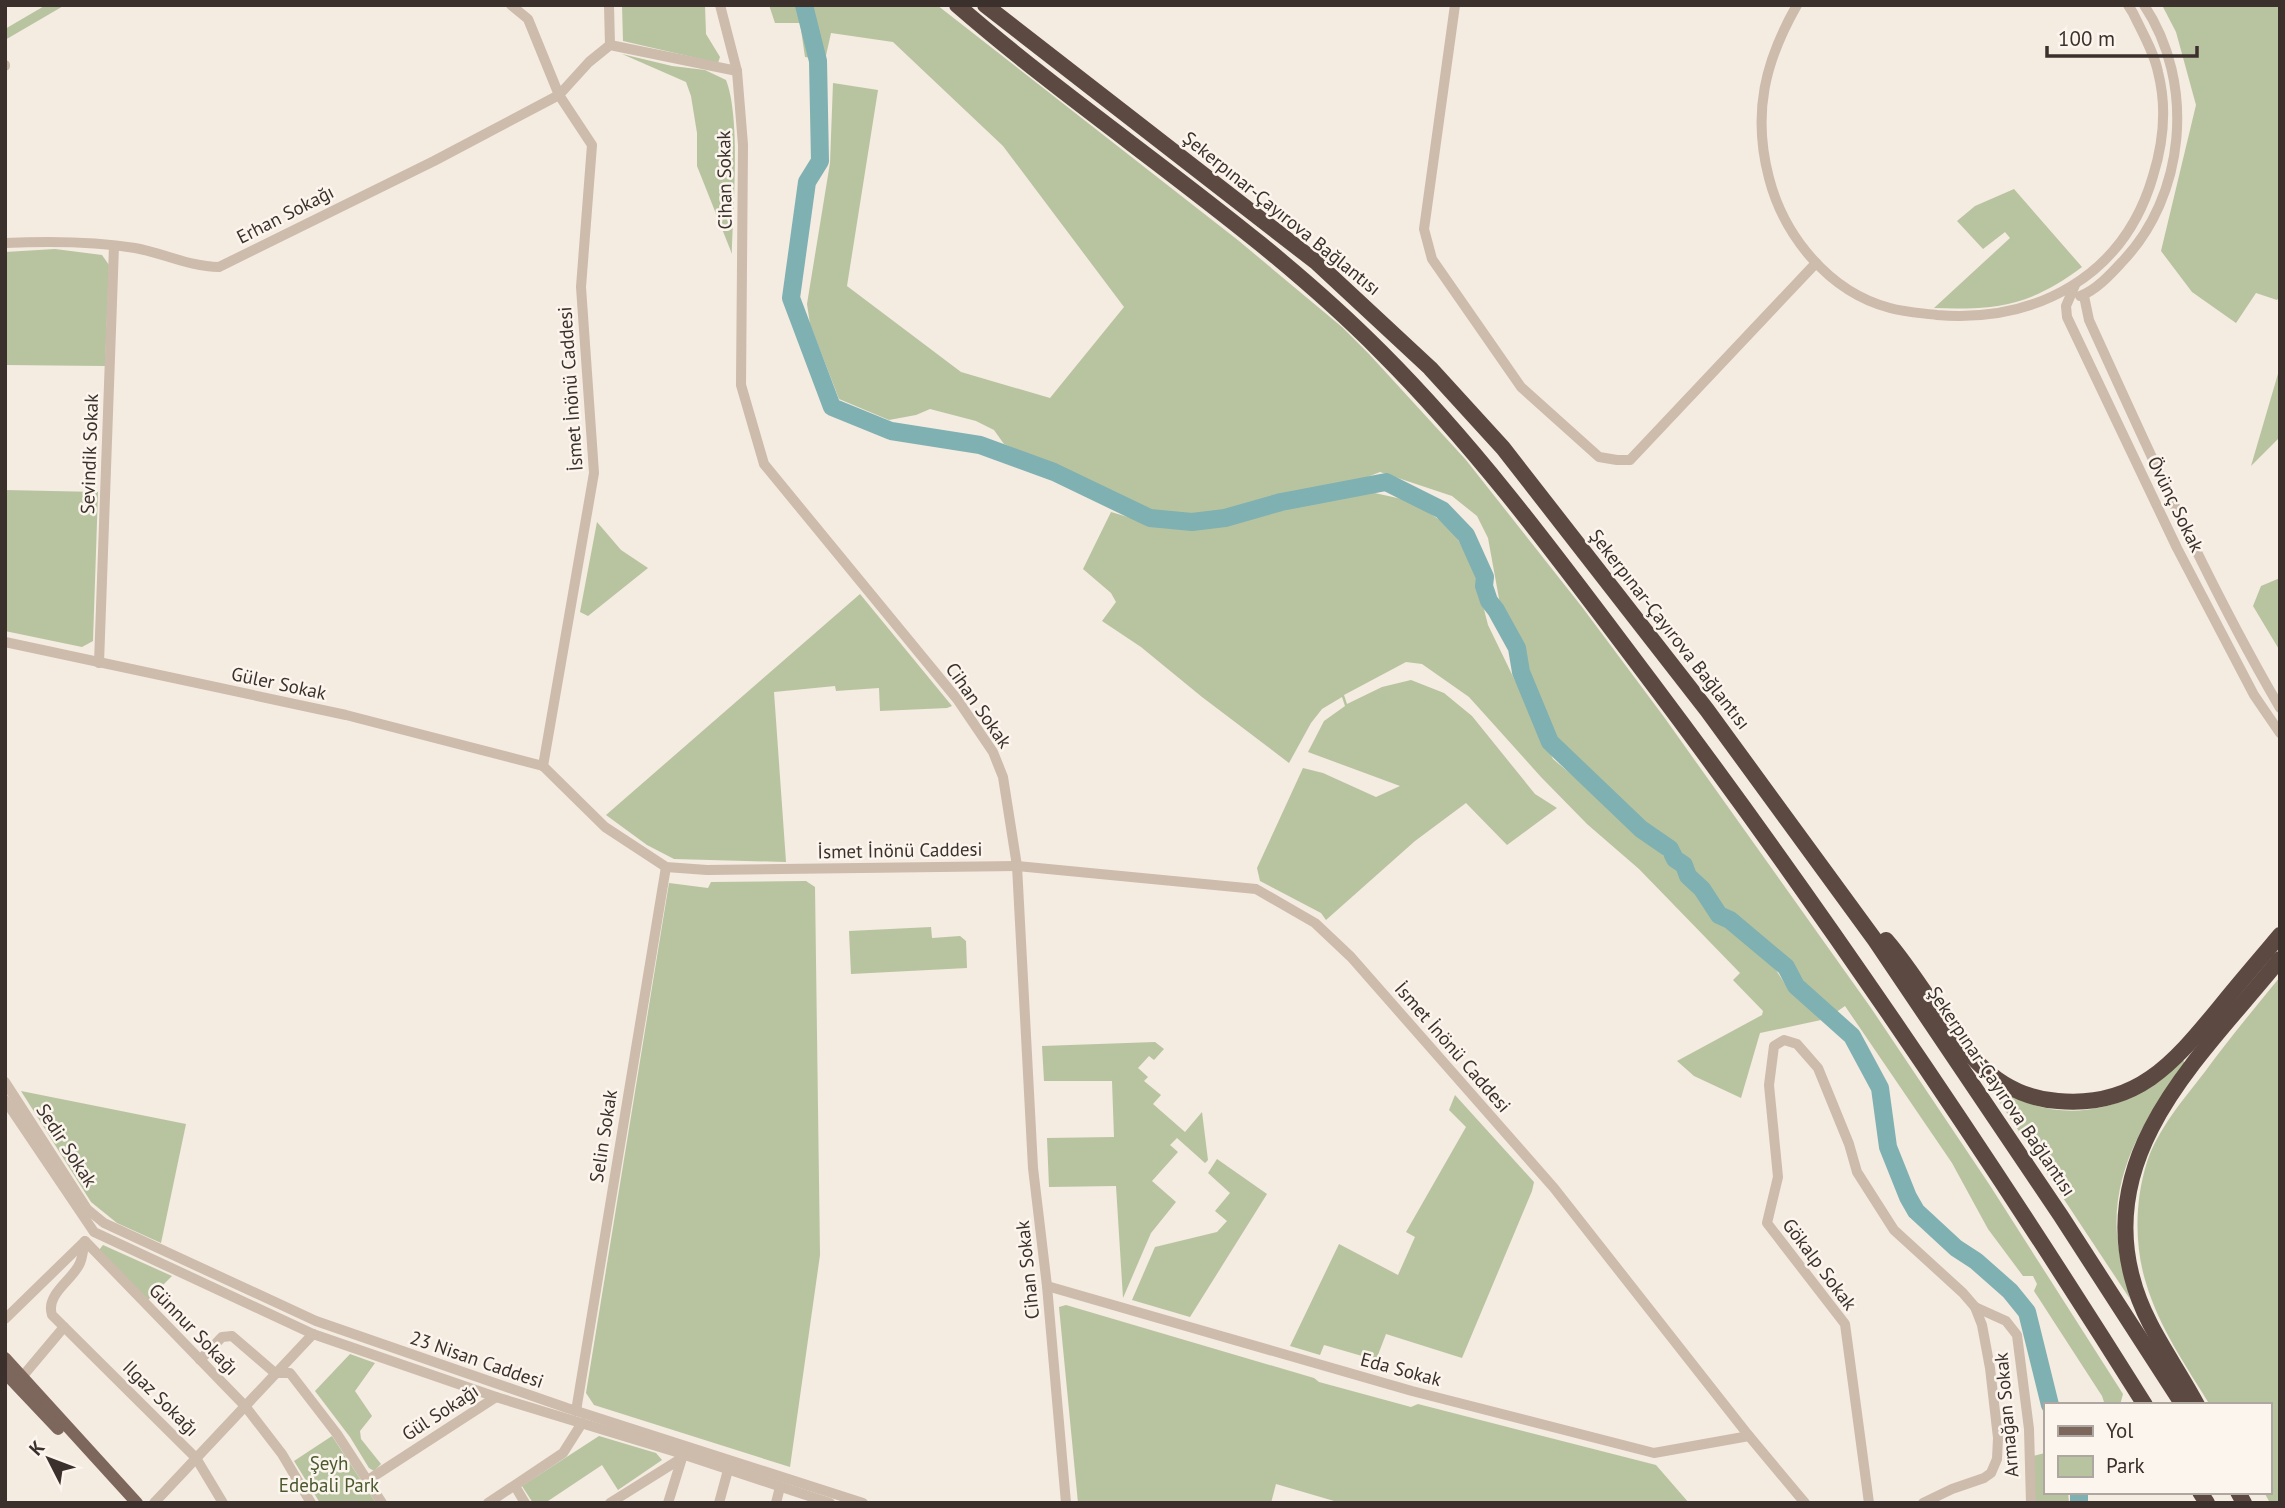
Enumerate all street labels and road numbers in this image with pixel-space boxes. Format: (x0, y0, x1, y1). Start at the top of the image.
street label: Şekerpınar-Çayırova Bağlantısı (1178, 126, 1386, 300)
street label: Cihan Sokak (711, 130, 737, 230)
street label: Erhan Sokağı (232, 179, 338, 249)
street label: İsmet İnönü Caddesi (552, 306, 588, 472)
street label: Sevindik Sokak (75, 393, 103, 515)
street label: Övünç Sokak (2143, 452, 2209, 556)
street label: Şekerpınar-Çayırova Bağlantısı (1584, 524, 1756, 734)
street label: Cihan Sokak (941, 658, 1017, 752)
street label: Güler Sokak (229, 661, 329, 705)
street label: İsmet İnönü Caddesi (817, 837, 983, 863)
street label: İsmet İnönü Caddesi (1390, 977, 1516, 1117)
street label: Şekerpınar-Çayırova Bağlantısı (1923, 982, 2081, 1200)
street label: Selin Sokak (584, 1088, 622, 1184)
street label: Sedir Sokak (31, 1099, 103, 1191)
street label: Gökalp Sokak (1778, 1213, 1862, 1315)
street label: Cihan Sokak (1010, 1219, 1044, 1321)
street label: Günnur Sokağı (144, 1278, 244, 1380)
street label: 23 Nisan Caddesi (407, 1325, 547, 1393)
street label: Eda Sokak (1358, 1347, 1444, 1391)
street label: Armağan Sokak (1989, 1351, 2023, 1479)
street label: Ilgaz Sokağı (118, 1355, 204, 1441)
street label: Gül Sokağı (397, 1378, 483, 1446)

